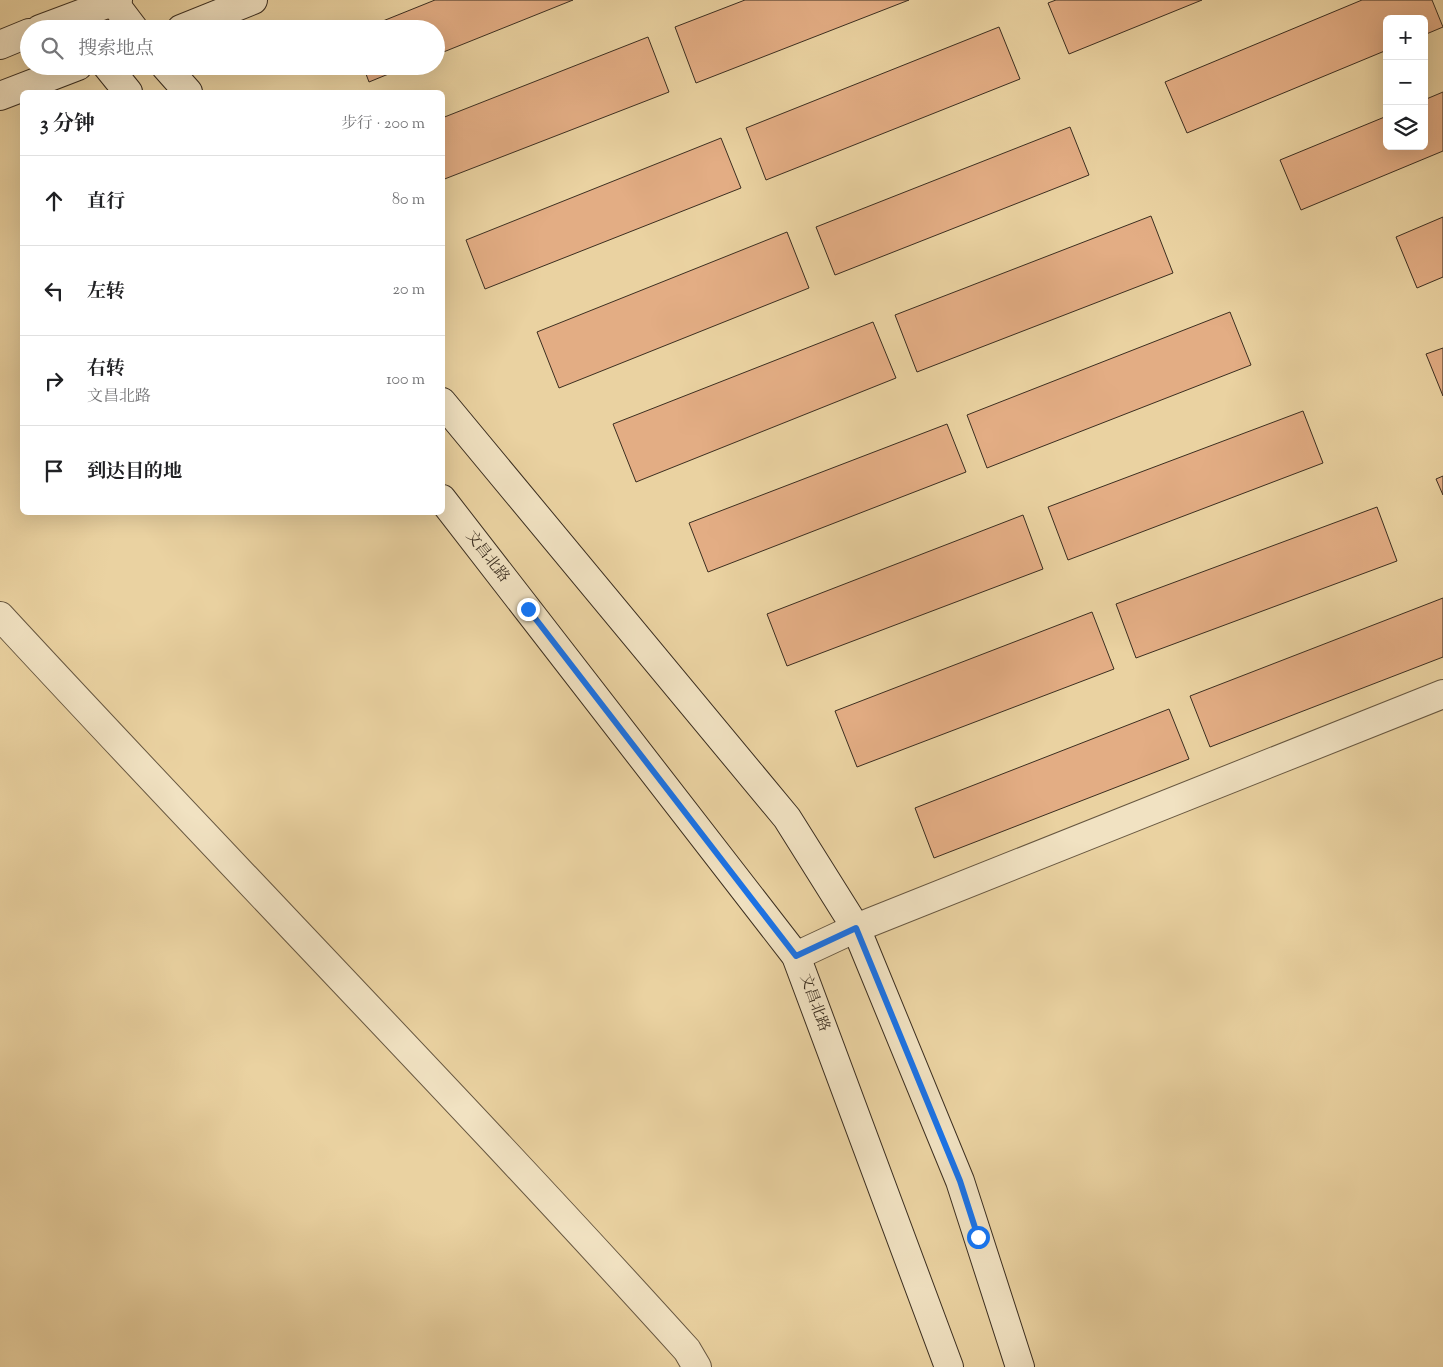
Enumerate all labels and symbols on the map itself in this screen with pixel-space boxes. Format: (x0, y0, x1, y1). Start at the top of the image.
street label: 文昌北路 (460, 527, 514, 587)
route end (517, 598, 540, 621)
street label: 文昌北路 (794, 971, 834, 1035)
route start (967, 1226, 990, 1249)

